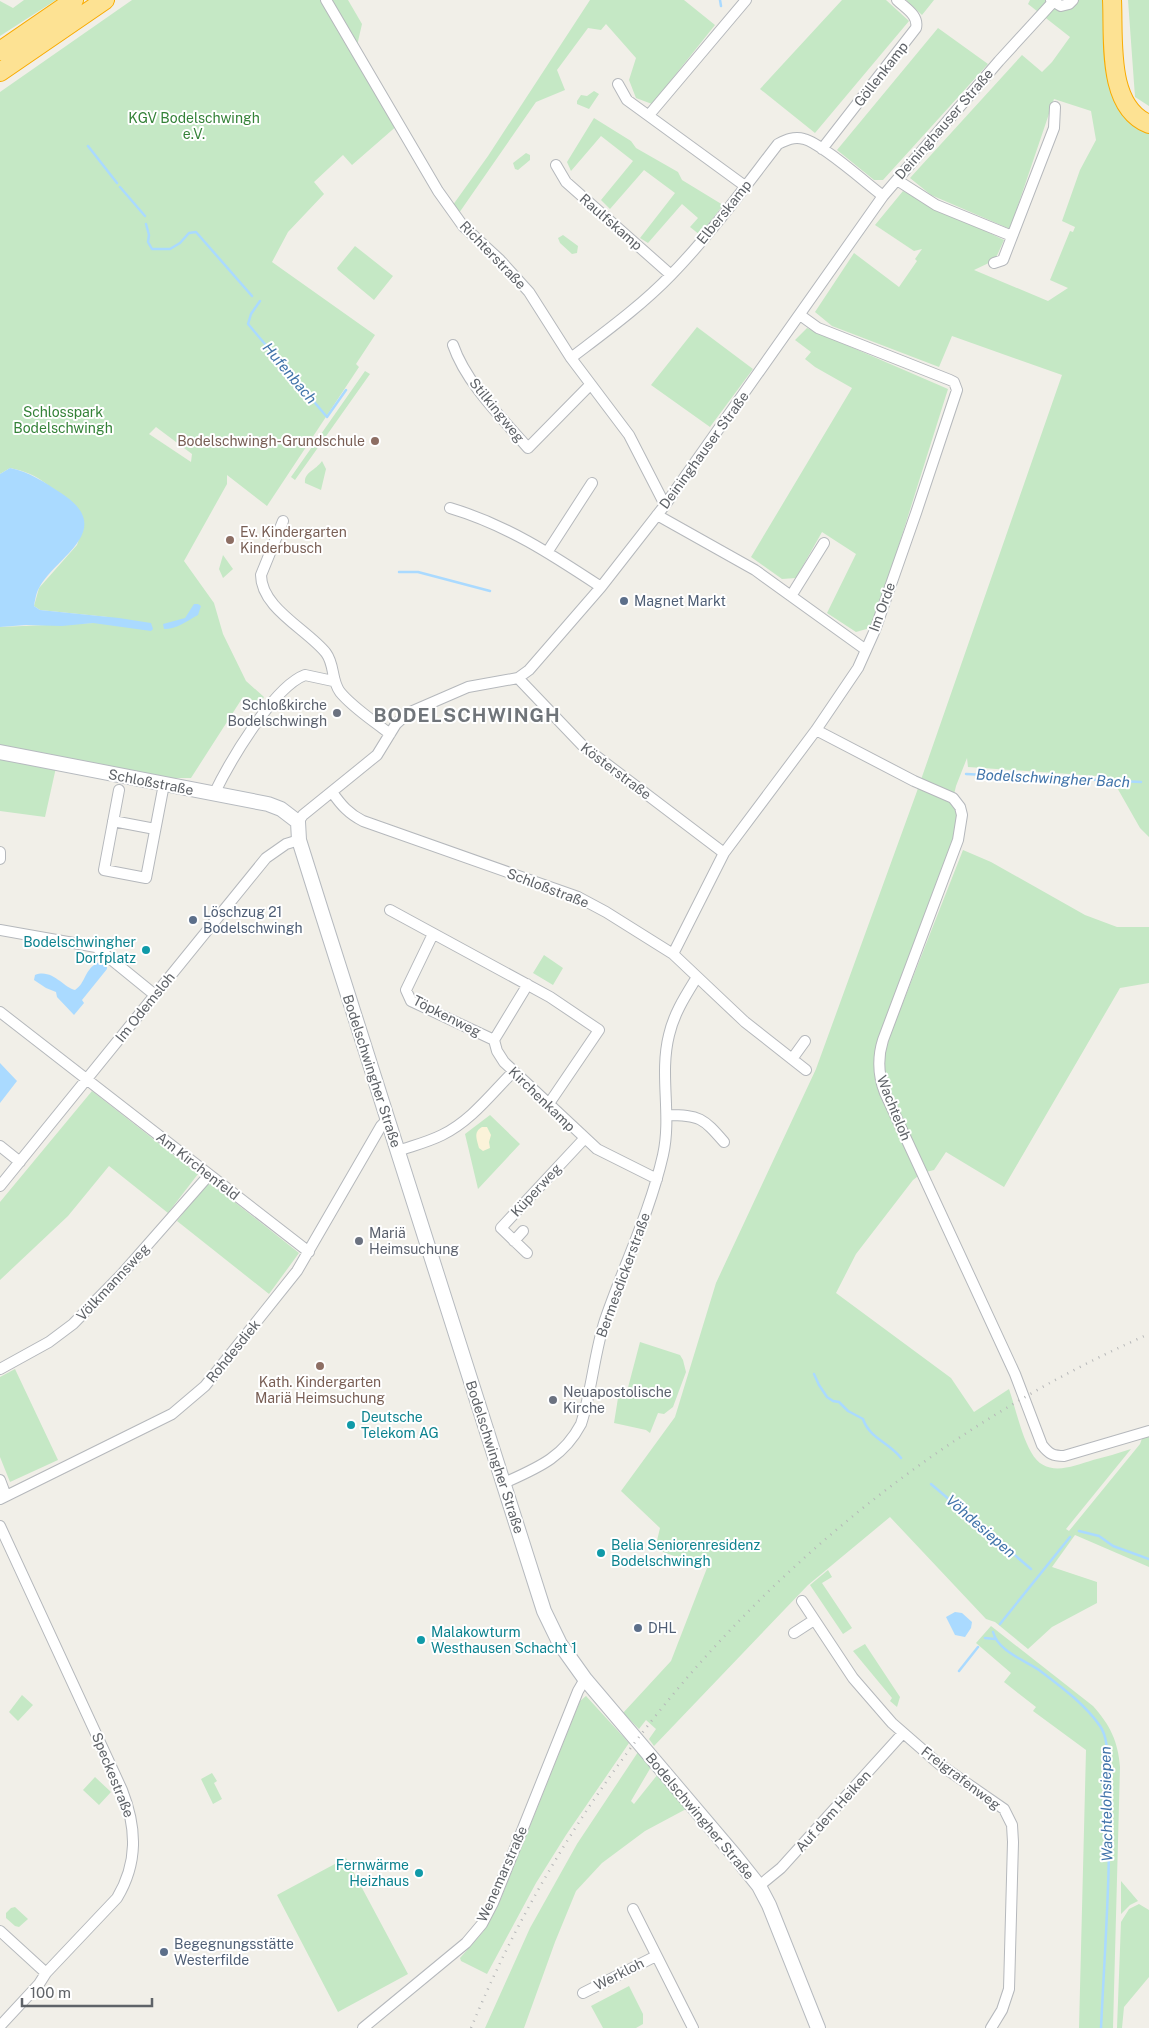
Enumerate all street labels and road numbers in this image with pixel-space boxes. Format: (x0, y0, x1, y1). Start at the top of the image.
street label: Göllenkamp (851, 38, 911, 110)
street label: Deininghauser Straße (892, 65, 996, 183)
street label: Elberskamp (693, 177, 755, 247)
street label: Raulfskamp (576, 191, 646, 253)
street label: Richterstraße (457, 218, 529, 292)
street label: Stilkingweg (466, 375, 528, 446)
street label: Deininghauser Straße (656, 388, 752, 512)
street label: Im Orde (866, 580, 898, 634)
street label: Kösterstraße (578, 739, 654, 803)
street label: Schloßstraße (107, 766, 195, 798)
street label: Schloßstraße (505, 865, 591, 911)
street label: Im Odemsloh (112, 969, 178, 1045)
street label: Bodelschwingher Straße (340, 992, 404, 1150)
street label: Töpkenweg (410, 992, 484, 1040)
street label: Kirchenkamp (506, 1063, 578, 1135)
street label: Wachteloh (874, 1073, 914, 1143)
street label: Am Kirchenfeld (153, 1129, 243, 1203)
street label: Küperweg (507, 1160, 565, 1220)
street label: Bermesdickerstraße (593, 1210, 653, 1340)
street label: Völkmannsweg (73, 1240, 153, 1324)
street label: Rohdesdiek (203, 1316, 263, 1386)
street label: Bodelschwingher Straße (463, 1378, 527, 1536)
street label: Speckestraße (89, 1730, 137, 1820)
street label: Freigrafenweg (918, 1743, 1004, 1813)
street label: Bodelschwingher Straße (642, 1750, 758, 1882)
street label: Auf dem Heiken (792, 1767, 874, 1855)
street label: Wenemarstraße (474, 1823, 530, 1925)
street label: Werkloh (591, 1955, 647, 1993)

